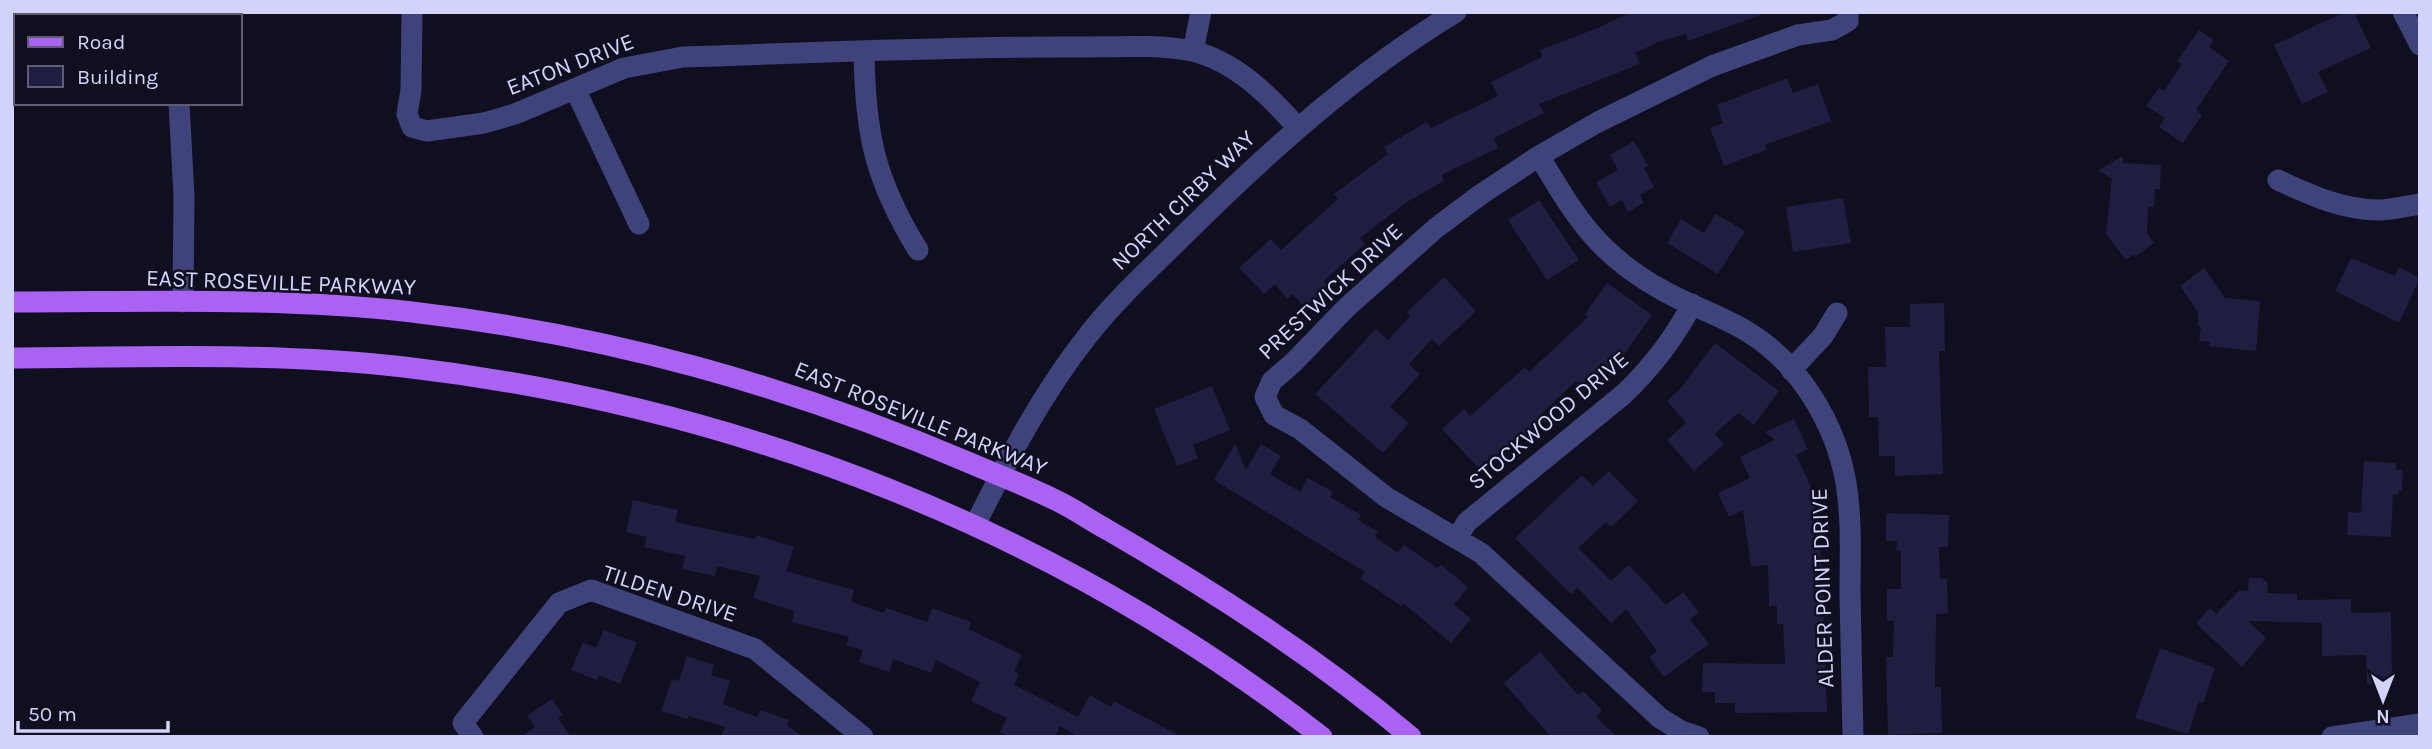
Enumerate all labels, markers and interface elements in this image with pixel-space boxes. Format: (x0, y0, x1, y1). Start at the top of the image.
legend (14, 14, 242, 105)
street label: EATON DRIVE (503, 28, 638, 101)
text: Road (77, 30, 125, 54)
text: Building (77, 65, 158, 89)
street label: NORTH CIRBY WAY (1106, 125, 1261, 276)
street label: PRESTWICK DRIVE (1253, 218, 1408, 365)
street label: EAST ROSEVILLE PARKWAY (145, 264, 417, 301)
street label: STOCKWOOD DRIVE (1463, 346, 1634, 495)
street label: EAST ROSEVILLE PARKWAY (790, 355, 1051, 482)
street label: ALDER POINT DRIVE (1806, 488, 1839, 688)
street label: TILDEN DRIVE (599, 559, 740, 628)
north arrow (2348, 665, 2418, 735)
scale bar (18, 690, 168, 734)
text: 50 m (28, 702, 77, 726)
text: N (2376, 705, 2390, 727)

